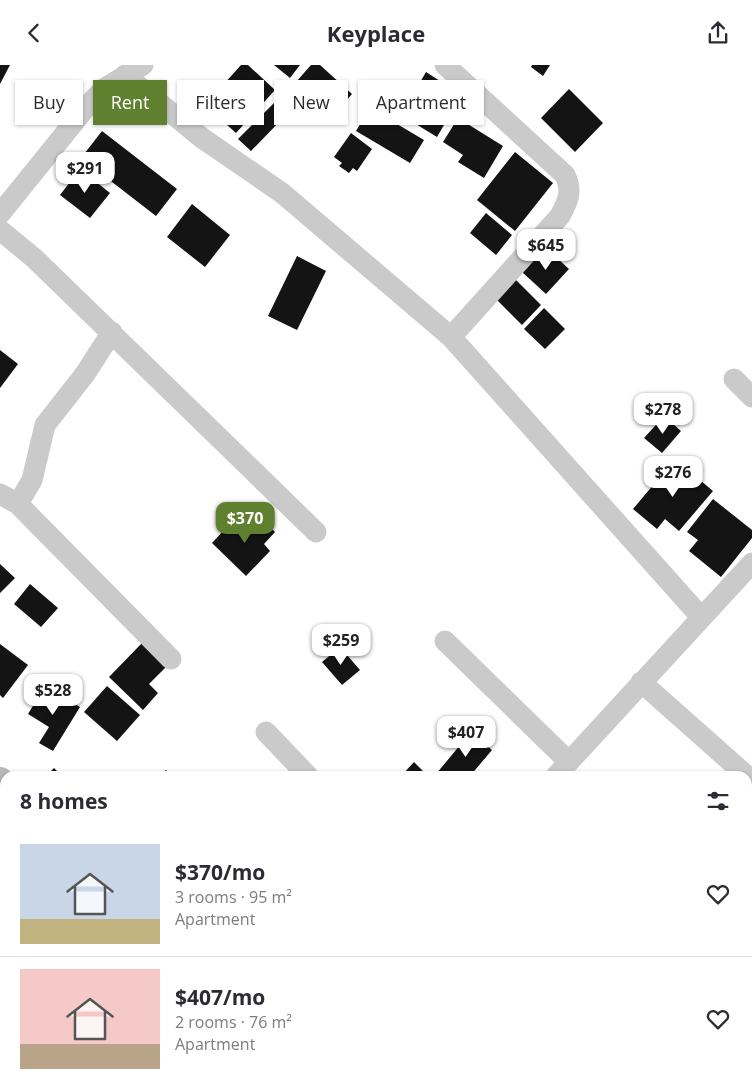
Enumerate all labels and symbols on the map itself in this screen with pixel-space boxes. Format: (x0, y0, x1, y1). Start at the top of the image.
pin: $291 (55, 151, 115, 194)
pin: $645 (516, 229, 576, 271)
pin: $278 (633, 393, 693, 435)
pin: $276 (643, 455, 703, 498)
pin: $370 (215, 501, 275, 544)
pin: $259 (311, 623, 371, 666)
pin: $528 (23, 673, 83, 716)
pin: $407 (436, 715, 496, 758)

